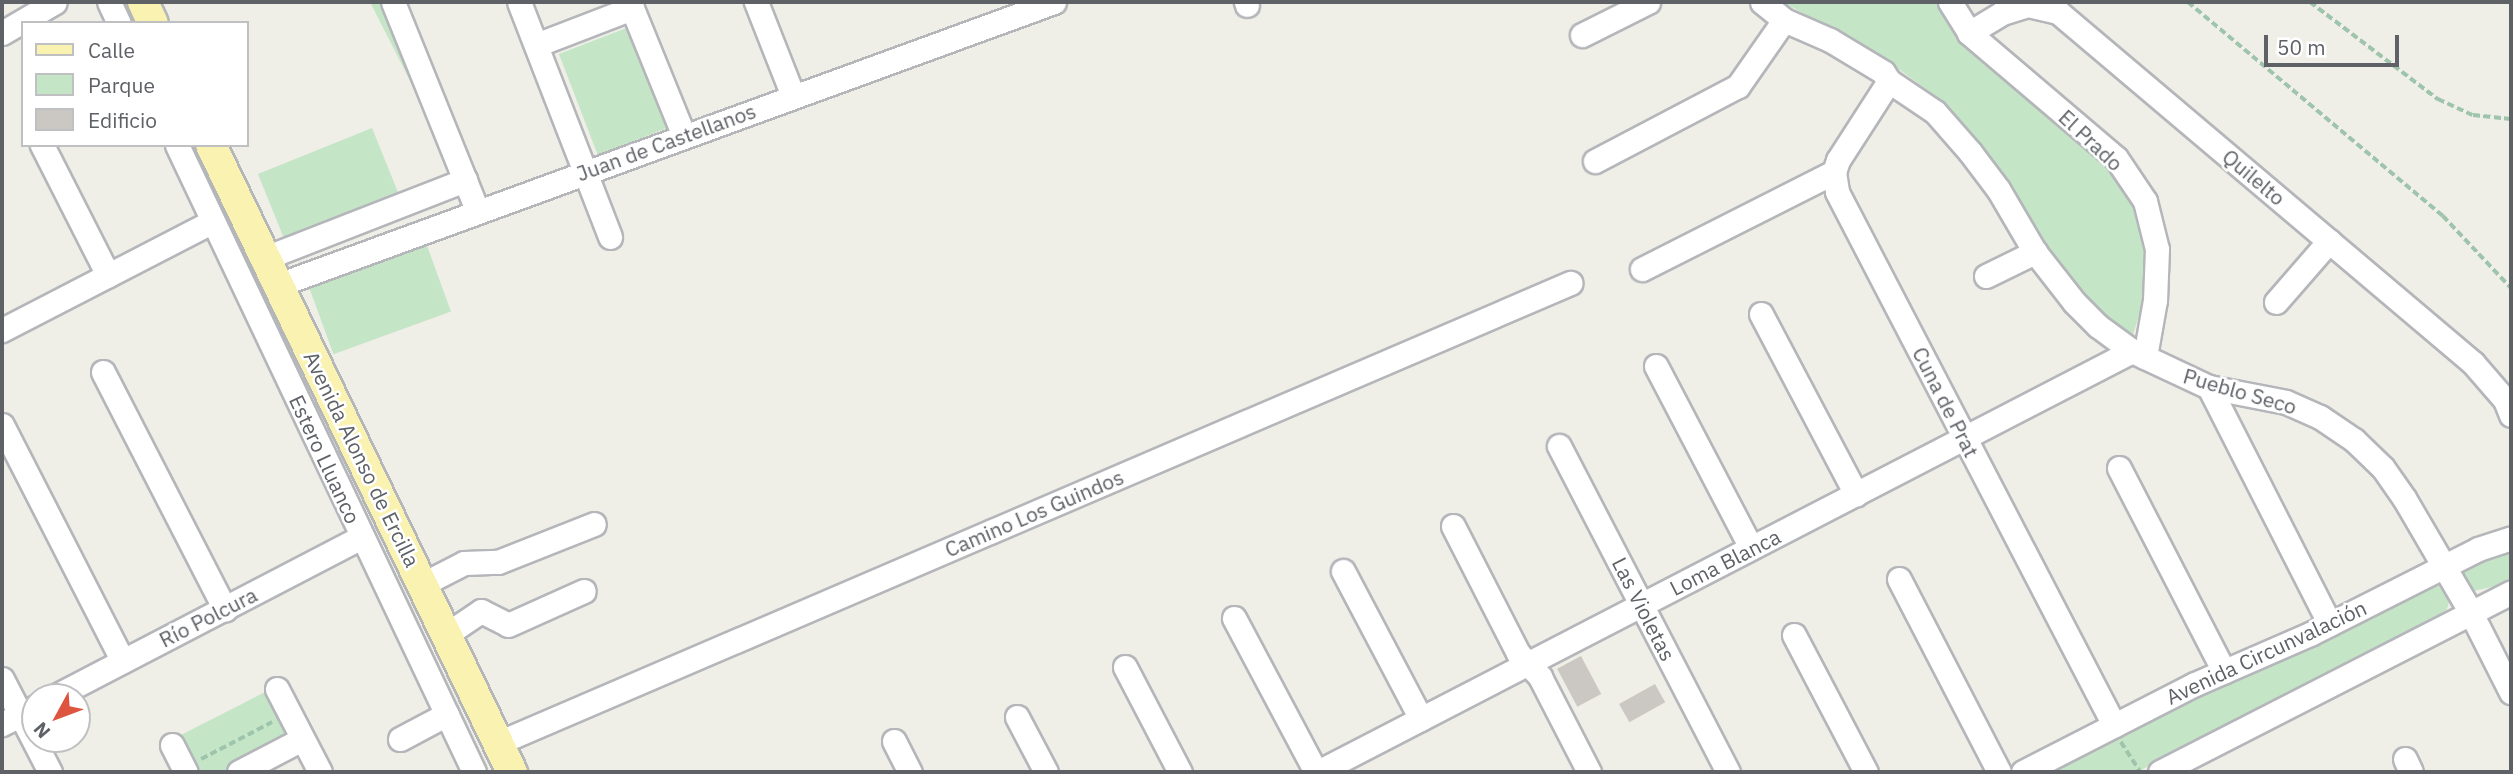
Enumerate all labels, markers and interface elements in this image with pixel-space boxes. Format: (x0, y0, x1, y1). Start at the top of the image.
legend (21, 21, 248, 147)
scale bar (2268, 21, 2403, 65)
text: 50 m (2277, 33, 2326, 61)
text: Calle (88, 36, 135, 64)
text: Parque (88, 71, 155, 99)
street label: Juan de Castellanos (573, 98, 759, 186)
street label: El Prado (2054, 104, 2128, 176)
text: Edificio (88, 106, 157, 134)
street label: Quilelto (2218, 144, 2290, 210)
street label: Cuna de Prat (1907, 343, 1985, 461)
street label: Avenida Alonso de Ercilla (299, 347, 425, 571)
street label: Pueblo Seco (2180, 363, 2300, 419)
street label: Estero Lluanco (284, 391, 366, 527)
street label: Camino Los Guindos (941, 464, 1127, 562)
street label: Loma Blanca (1665, 523, 1785, 601)
street label: Las Violetas (1607, 553, 1681, 665)
street label: Río Polcura (155, 582, 261, 652)
street label: Avenida Circunvalación (2162, 594, 2370, 710)
north arrow (21, 683, 91, 753)
text: N (28, 717, 55, 744)

